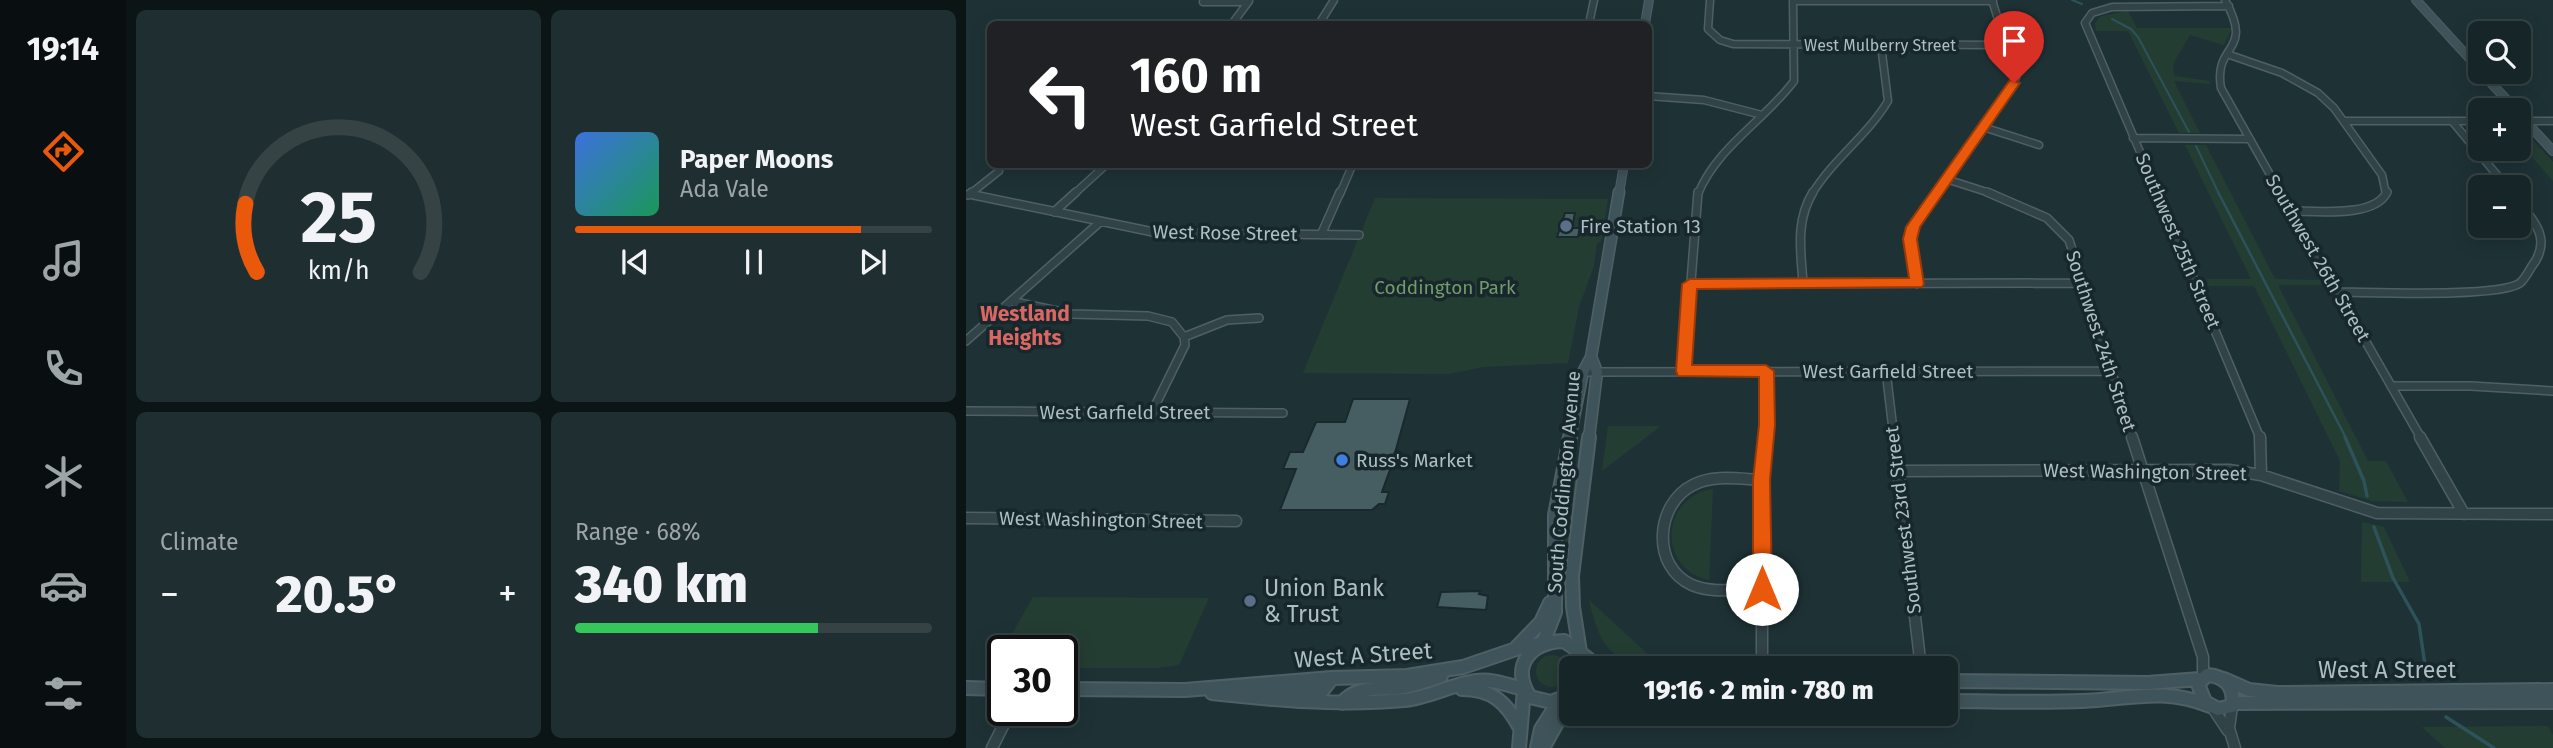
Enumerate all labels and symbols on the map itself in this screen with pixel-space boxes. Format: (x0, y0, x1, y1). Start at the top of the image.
pin (1984, 11, 2044, 83)
street label: West Mulberry Street (1804, 36, 1956, 55)
street label: Southwest 25th Street (2131, 150, 2225, 332)
street label: Southwest 26th Street (2261, 170, 2375, 346)
place label: Fire Station 13 (1580, 215, 1701, 238)
marker: Fire Station 13 (1558, 218, 1574, 234)
street label: West Rose Street (1152, 220, 1298, 246)
street label: Southwest 24th Street (2061, 248, 2141, 434)
park label: Coddington Park (1374, 276, 1516, 299)
district label: Westland Heights (980, 301, 1070, 351)
street label: West Garfield Street (1803, 360, 1974, 383)
street label: South Coddington Avenue (1543, 370, 1585, 594)
street label: West Garfield Street (1040, 401, 1211, 424)
street label: Southwest 23rd Street (1880, 425, 1926, 615)
place label: Russ's Market (1356, 449, 1473, 472)
marker: Russ's Market (1334, 452, 1350, 468)
street label: West Washington Street (2043, 459, 2247, 485)
street label: West Washington Street (999, 507, 1203, 533)
position arrow (1725, 552, 1799, 626)
place label: Union Bank & Trust (1264, 574, 1384, 628)
marker: Union Bank & Trust (1242, 593, 1258, 609)
speed limit sign: 30 (987, 635, 1078, 726)
street label: West A Street (1293, 636, 1434, 674)
street label: West A Street (2318, 656, 2457, 684)

